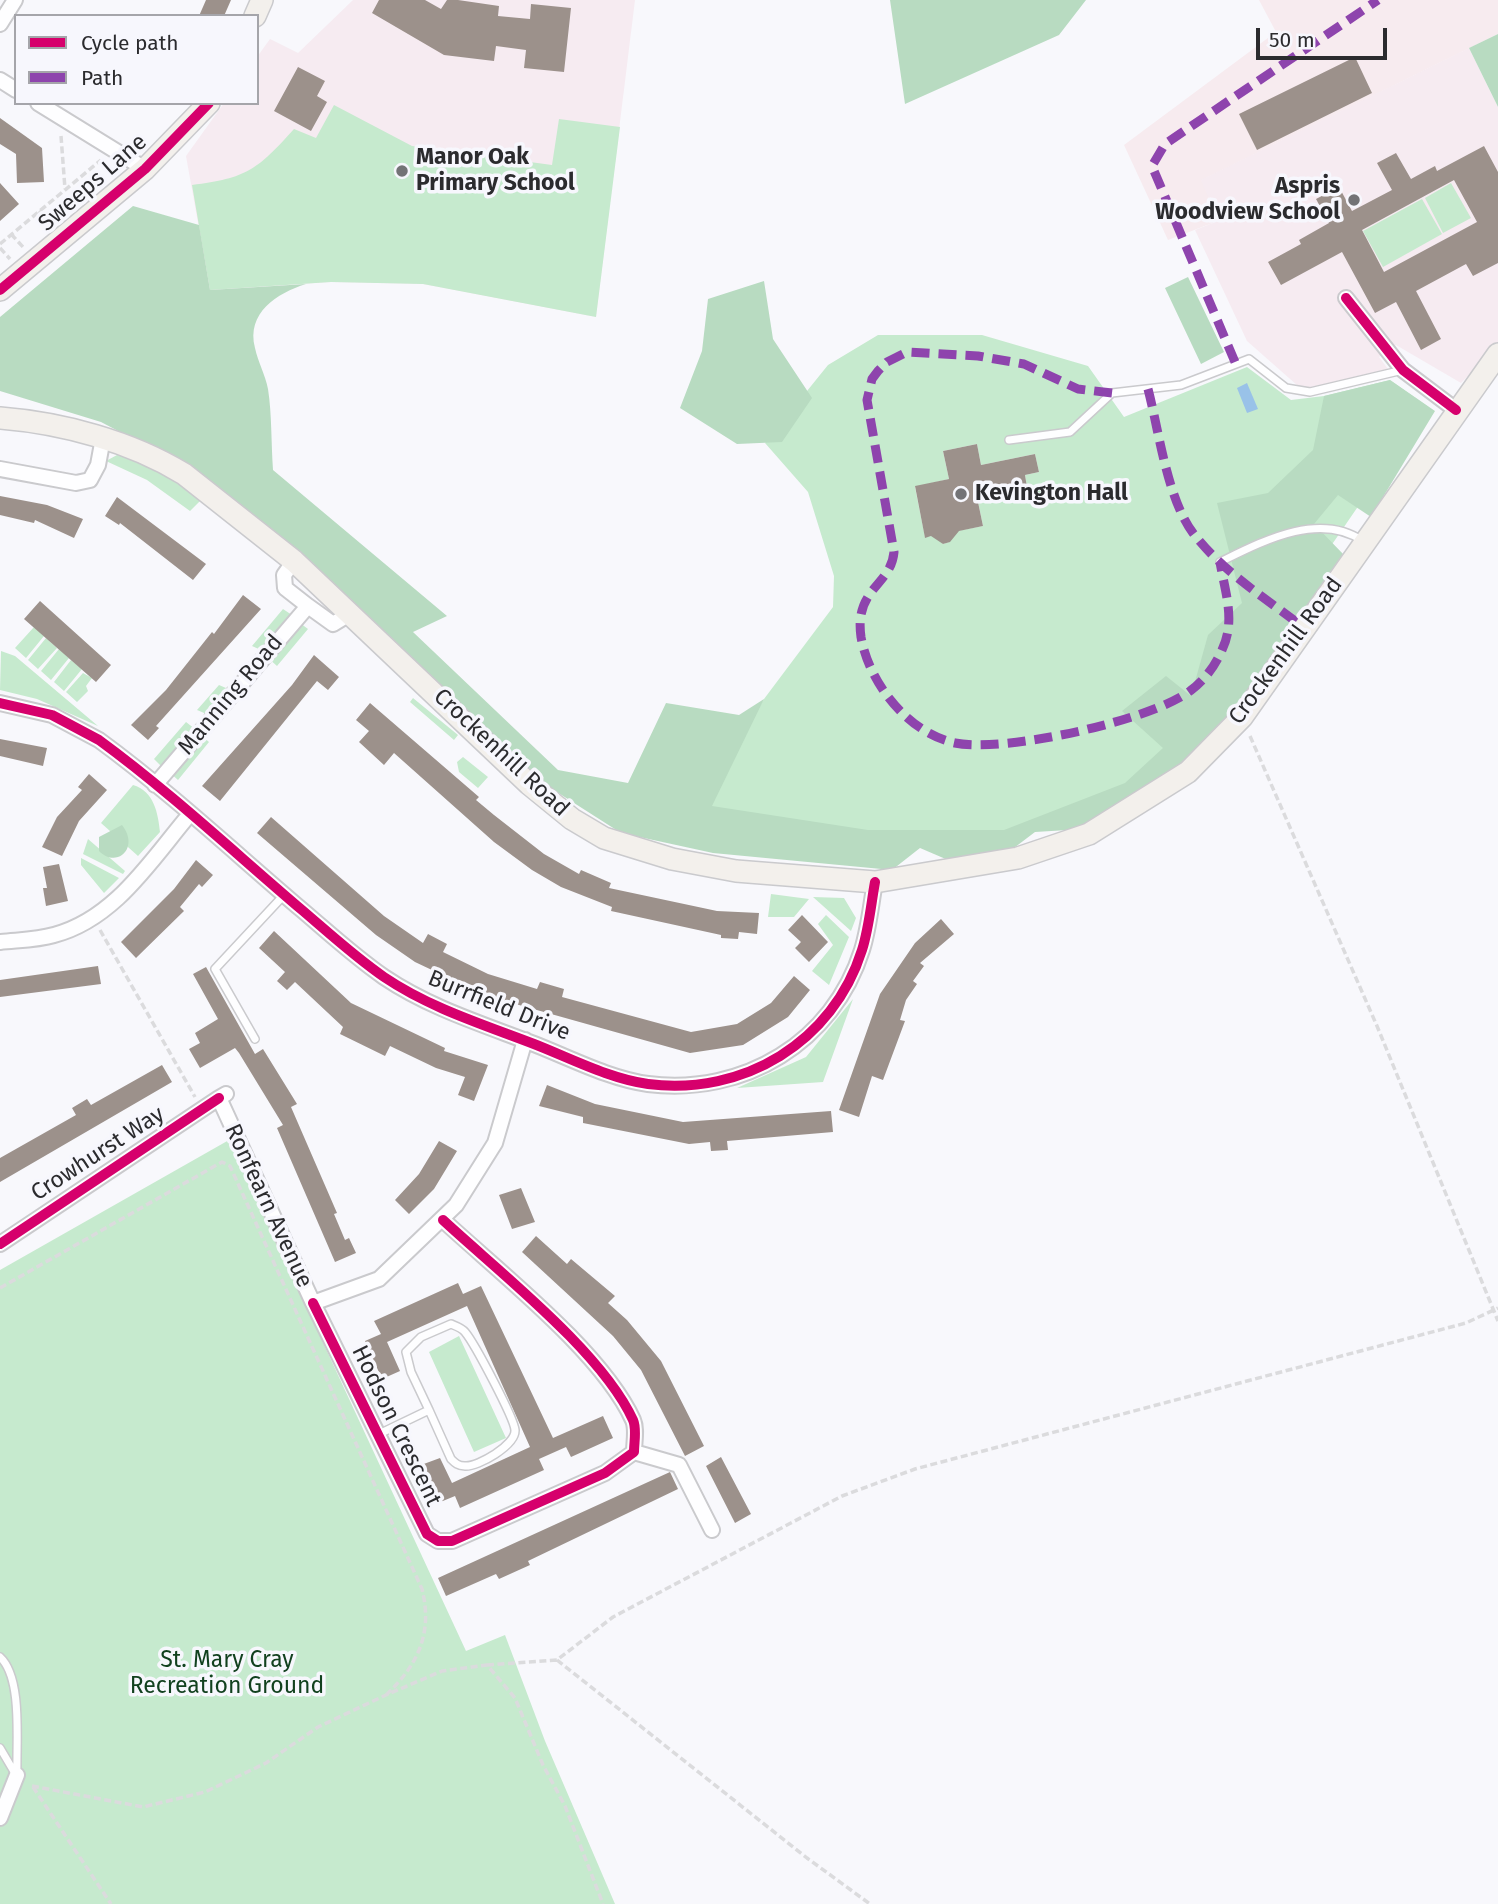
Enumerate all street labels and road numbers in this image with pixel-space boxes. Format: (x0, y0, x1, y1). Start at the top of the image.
street label: Sweeps Lane (33, 129, 153, 237)
street label: Crockenhill Road (1223, 572, 1349, 730)
street label: Manning Road (173, 629, 289, 761)
street label: Crockenhill Road (427, 683, 575, 823)
street label: Burrfield Drive (424, 965, 574, 1047)
street label: Crowhurst Way (26, 1101, 170, 1207)
street label: Ronfearn Avenue (218, 1120, 318, 1292)
street label: Hodson Crescent (345, 1341, 447, 1511)

